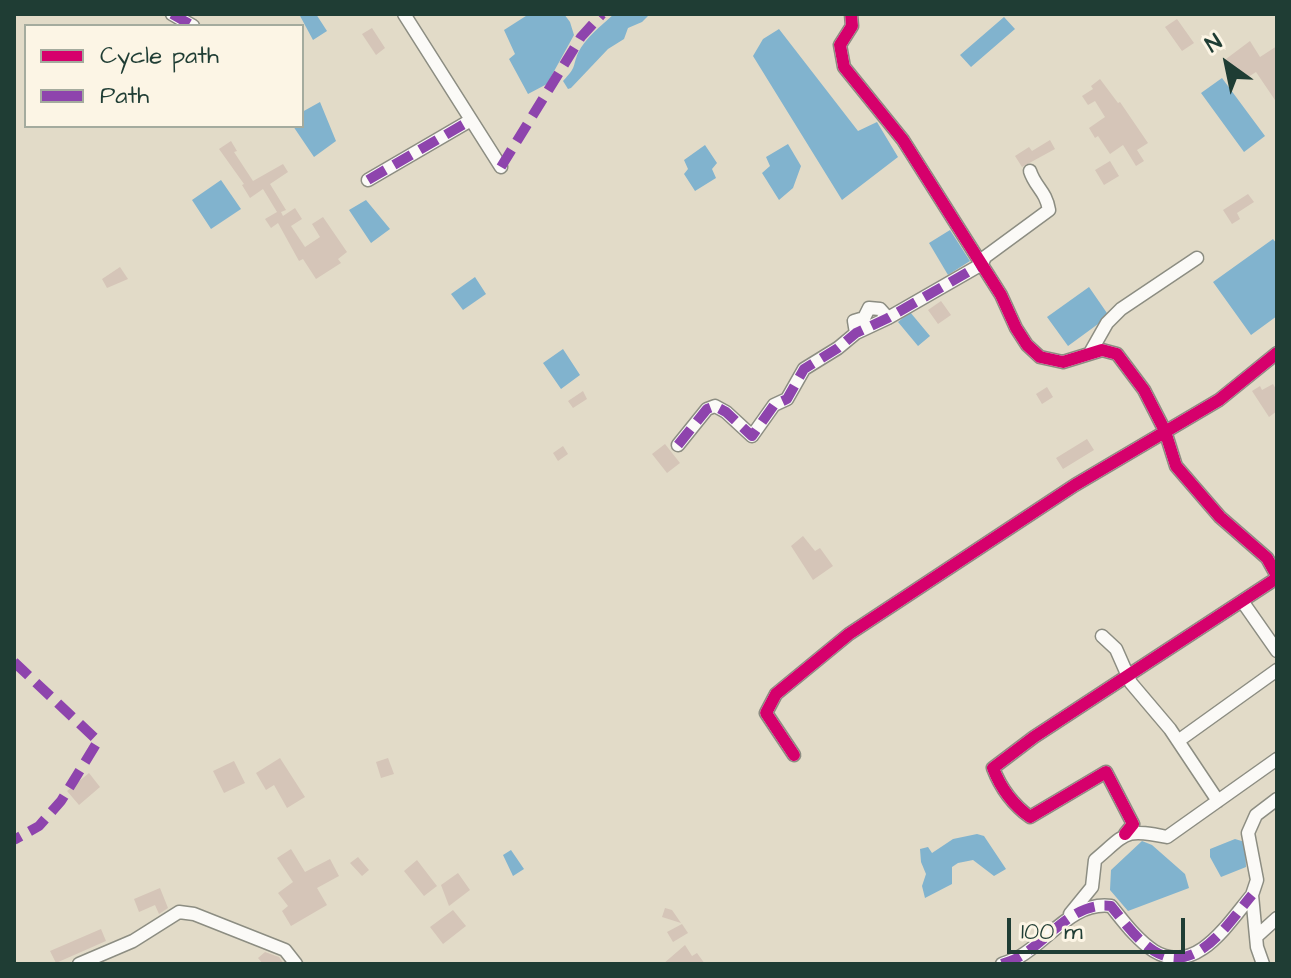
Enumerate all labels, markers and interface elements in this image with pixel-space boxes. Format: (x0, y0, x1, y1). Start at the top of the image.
legend (24, 24, 304, 128)
north arrow (1187, 24, 1267, 104)
text: N (1199, 27, 1228, 60)
text: Cycle path (100, 39, 219, 73)
text: Path (100, 79, 149, 113)
scale bar (1011, 902, 1189, 952)
text: 100 m (1021, 915, 1083, 949)

